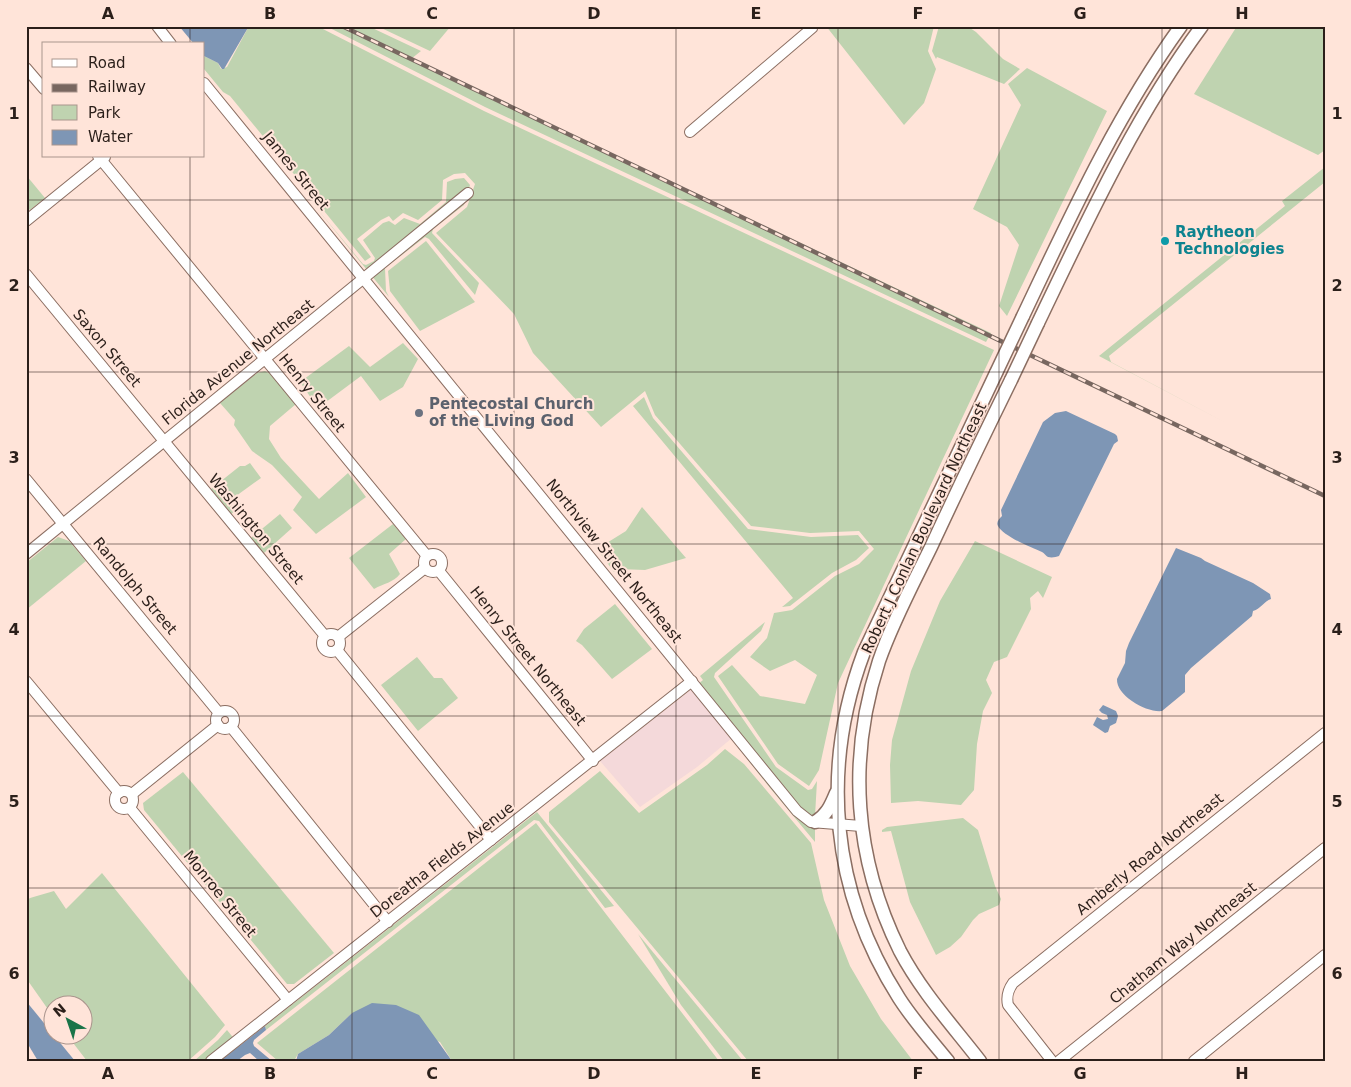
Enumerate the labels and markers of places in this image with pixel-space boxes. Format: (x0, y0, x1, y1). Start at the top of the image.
place label: Raytheon Technologies (1175, 223, 1284, 258)
marker: Raytheon Technologies (1159, 235, 1171, 247)
place label: Pentecostal Church of the Living God (429, 395, 593, 430)
marker: Pentecostal Church of the Living God (413, 407, 425, 419)

